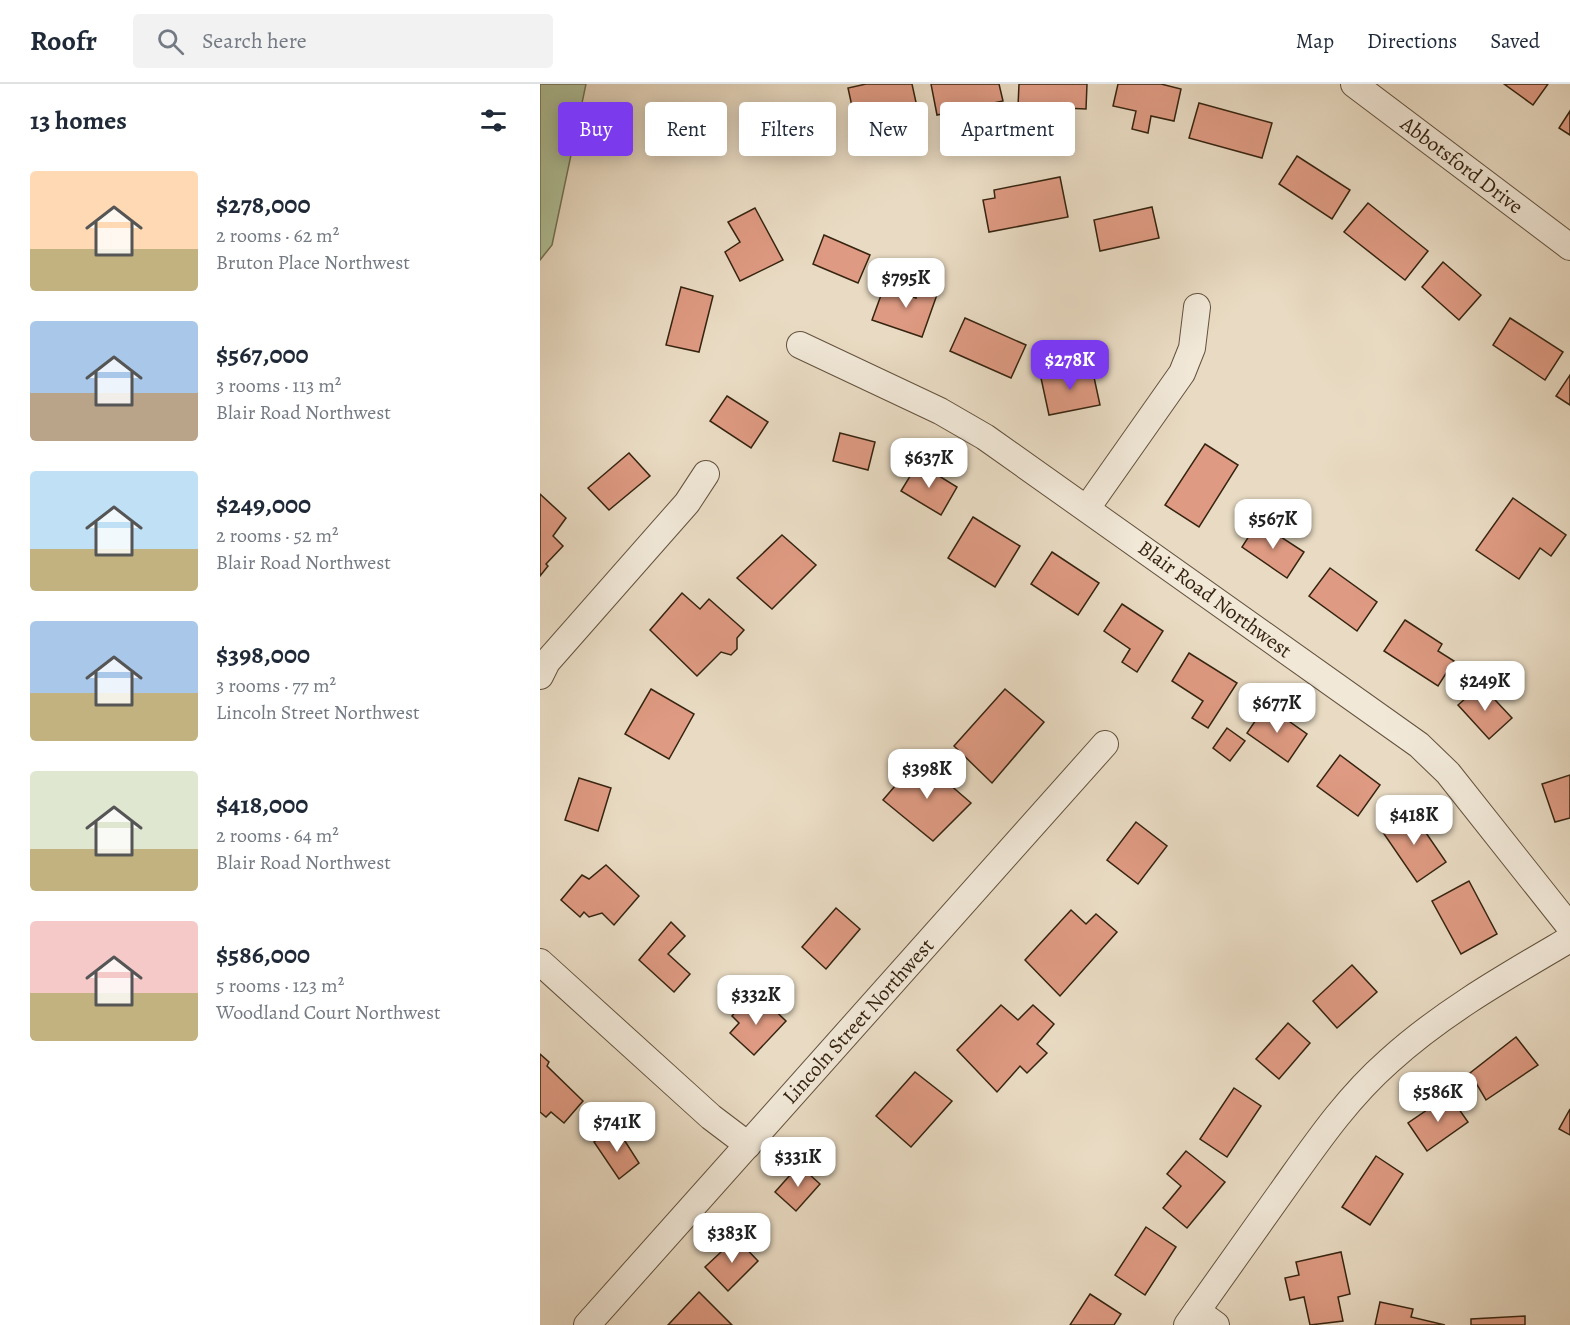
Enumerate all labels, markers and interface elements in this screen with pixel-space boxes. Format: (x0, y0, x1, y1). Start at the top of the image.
search box (133, 14, 553, 68)
text: Roofr (30, 22, 97, 60)
icon: search (154, 25, 187, 58)
text: Search here (202, 26, 307, 56)
text: Map (1296, 27, 1334, 55)
text: Directions (1367, 27, 1457, 55)
text: Saved (1490, 27, 1540, 55)
chip: Buy (558, 102, 633, 156)
chip: Rent (645, 102, 727, 156)
chip: Filters (739, 102, 836, 156)
chip: New (848, 102, 928, 156)
chip: Apartment (940, 102, 1075, 156)
text: 13 homes (30, 103, 127, 138)
icon: filters (477, 104, 510, 137)
street label: Abbotsford Drive (1394, 109, 1529, 220)
text: $278,000 (216, 187, 310, 222)
icon: home (78, 195, 150, 267)
text: 2 rooms · 62 m² (216, 222, 339, 249)
text: Bruton Place Northwest (216, 249, 410, 276)
pin: $795K (864, 258, 948, 309)
text: $795K (882, 264, 930, 291)
text: $567,000 (216, 337, 309, 372)
pin: $278K (1028, 340, 1112, 391)
icon: home (78, 345, 150, 417)
text: $278K (1045, 346, 1095, 373)
text: 3 rooms · 113 m² (216, 372, 341, 399)
text: Blair Road Northwest (216, 399, 391, 426)
pin: $637K (887, 438, 971, 489)
text: $637K (905, 444, 953, 471)
text: $249,000 (216, 487, 311, 522)
icon: home (78, 495, 150, 567)
pin: $567K (1231, 499, 1315, 550)
text: $567K (1249, 505, 1297, 532)
text: 2 rooms · 52 m² (216, 522, 339, 549)
street label: Blair Road Northwest (1132, 534, 1298, 664)
text: Blair Road Northwest (216, 549, 391, 576)
text: $398,000 (216, 637, 310, 672)
icon: home (78, 645, 150, 717)
pin: $249K (1443, 661, 1527, 712)
text: $249K (1460, 667, 1510, 694)
text: 3 rooms · 77 m² (216, 672, 336, 699)
pin: $677K (1235, 683, 1319, 734)
text: $677K (1253, 689, 1301, 716)
text: Lincoln Street Northwest (216, 699, 420, 726)
pin: $398K (885, 749, 969, 800)
text: $398K (902, 755, 952, 782)
text: $418,000 (216, 787, 308, 822)
icon: home (78, 795, 150, 867)
pin: $418K (1372, 795, 1456, 846)
text: $418K (1390, 801, 1438, 828)
text: 2 rooms · 64 m² (216, 822, 339, 849)
text: Blair Road Northwest (216, 849, 391, 876)
street label: Lincoln Street Northwest (776, 932, 940, 1110)
text: $586,000 (216, 937, 310, 972)
icon: home (78, 945, 150, 1017)
text: 5 rooms · 123 m² (216, 972, 344, 999)
pin: $332K (714, 975, 798, 1026)
text: $332K (731, 981, 781, 1008)
text: Woodland Court Northwest (216, 999, 441, 1026)
pin: $586K (1396, 1072, 1480, 1123)
text: $586K (1413, 1078, 1463, 1105)
pin: $741K (575, 1102, 659, 1153)
text: $741K (593, 1108, 641, 1135)
pin: $331K (756, 1137, 840, 1188)
text: $331K (775, 1143, 821, 1170)
pin: $383K (690, 1213, 774, 1264)
text: $383K (707, 1219, 757, 1246)

